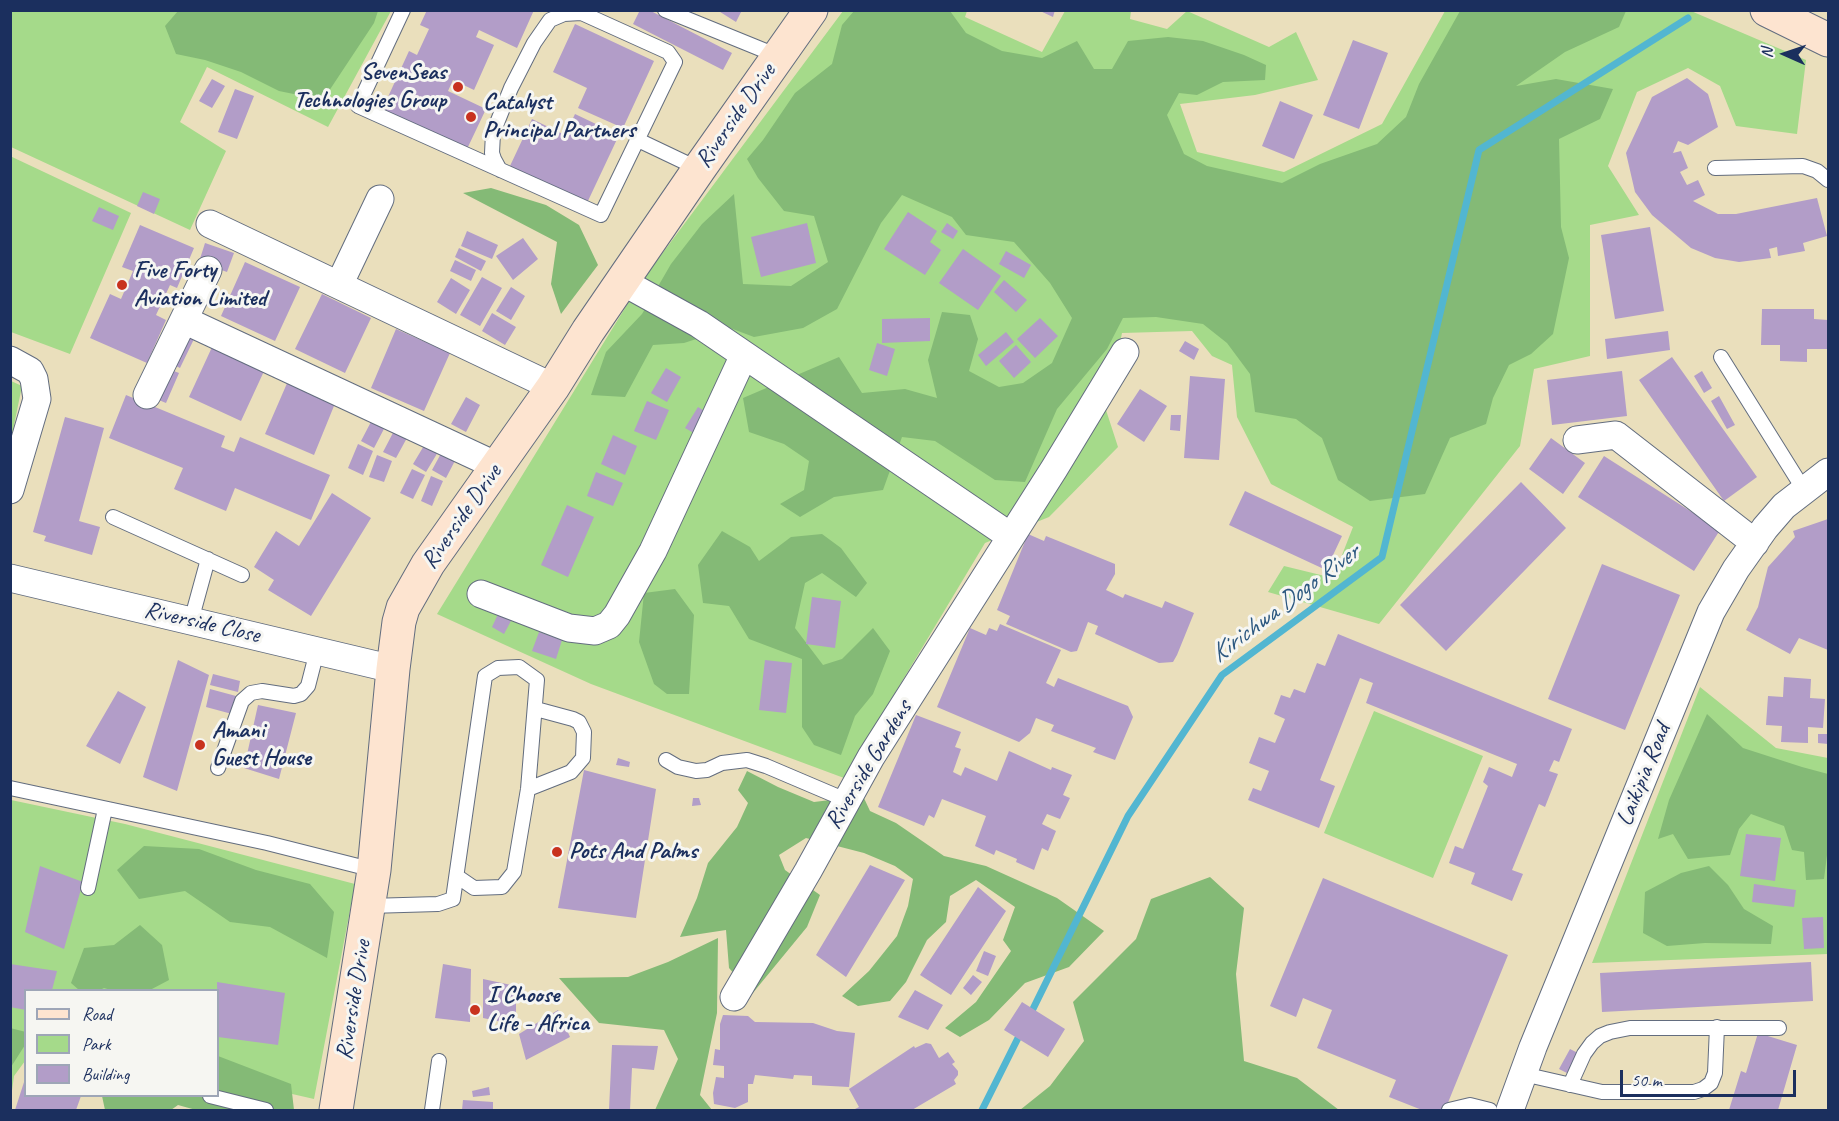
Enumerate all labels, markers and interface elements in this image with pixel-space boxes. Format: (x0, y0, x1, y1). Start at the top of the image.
north arrow (1755, 24, 1815, 84)
text: N (1757, 48, 1777, 59)
street label: Riverside Drive (690, 58, 782, 174)
place label: SevenSeas Technologies Group (294, 59, 446, 115)
marker: SevenSeas Technologies Group (451, 80, 465, 94)
place label: Catalyst Principal Partners (483, 89, 635, 145)
marker: Catalyst Principal Partners (464, 110, 478, 124)
place label: Five Forty Aviation Limited (134, 257, 266, 313)
marker: Five Forty Aviation Limited (115, 278, 129, 292)
street label: Riverside Drive (416, 459, 508, 575)
water label: Kirichwa Dogo River (1204, 538, 1366, 670)
street label: Riverside Close (141, 596, 263, 650)
street label: Riverside Gardens (819, 696, 919, 834)
place label: Amani Guest House (212, 717, 311, 773)
street label: Laikipia Road (1610, 720, 1678, 830)
marker: Amani Guest House (193, 738, 207, 752)
place label: Pots And Palms (569, 838, 697, 866)
marker: Pots And Palms (550, 845, 564, 859)
street label: Riverside Drive (330, 938, 378, 1062)
place label: I Choose Life - Africa (487, 982, 589, 1038)
legend (24, 989, 219, 1097)
text: Road (82, 1003, 112, 1025)
marker: I Choose Life - Africa (468, 1003, 482, 1017)
text: Park (82, 1033, 111, 1055)
scale bar (1623, 1058, 1798, 1096)
text: Building (82, 1063, 129, 1085)
text: 50 m (1631, 1069, 1662, 1091)

